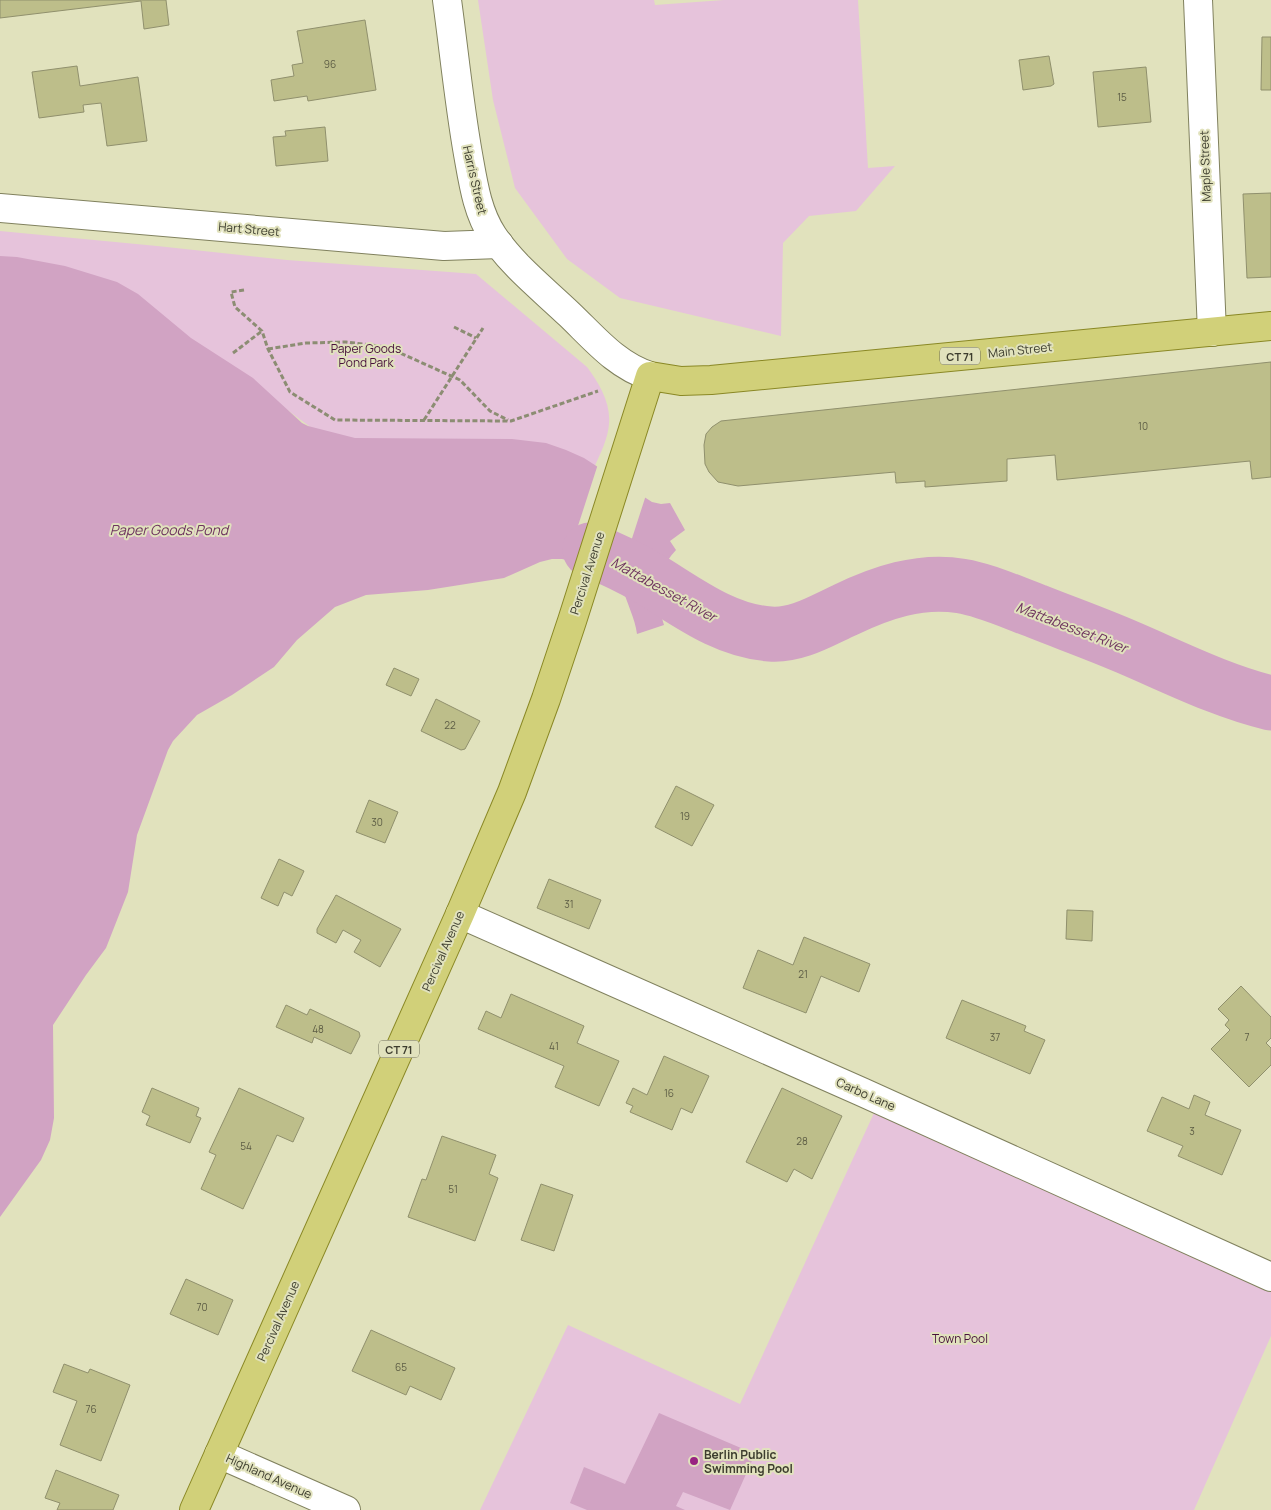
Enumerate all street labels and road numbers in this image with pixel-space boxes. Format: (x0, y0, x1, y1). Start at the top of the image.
street label: Maple Street (1195, 130, 1215, 202)
street label: Harris Street (459, 144, 491, 216)
street label: Hart Street (218, 218, 281, 240)
street label: Main Street (987, 338, 1053, 362)
road number: CT 71 (940, 348, 980, 364)
street label: Percival Avenue (566, 529, 608, 617)
street label: Percival Avenue (418, 908, 468, 994)
road number: CT 71 (379, 1040, 419, 1058)
street label: Carbo Lane (834, 1073, 898, 1115)
street label: Percival Avenue (253, 1278, 303, 1364)
street label: Highland Avenue (223, 1449, 315, 1503)

